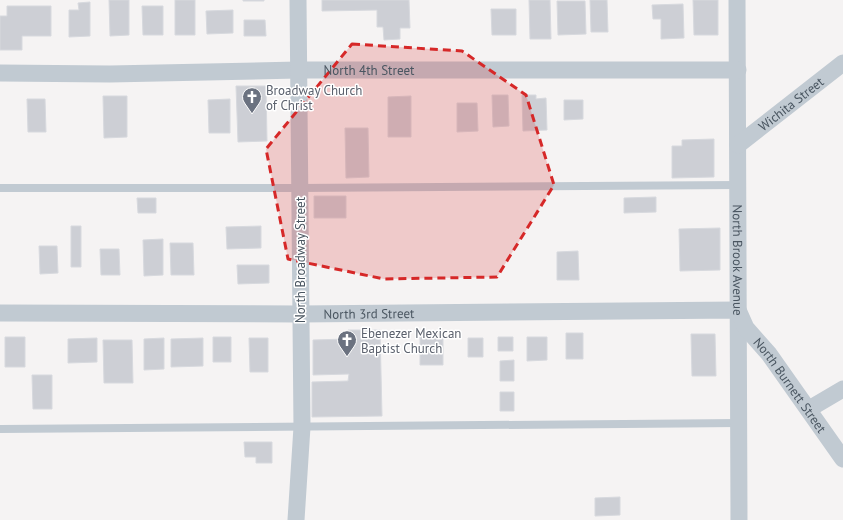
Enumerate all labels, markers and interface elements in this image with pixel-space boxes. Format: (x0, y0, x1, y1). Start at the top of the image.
street label: North 4th Street (323, 62, 415, 79)
street label: Wichita Street (755, 73, 827, 135)
place label: Broadway Church of Christ (266, 82, 362, 114)
church icon: Broadway Church of Christ (241, 86, 263, 114)
street label: North Broadway Street (292, 196, 309, 323)
street label: North Brook Avenue (729, 204, 747, 316)
street label: North 3rd Street (324, 304, 415, 322)
place label: Ebenezer Mexican Baptist Church (361, 325, 461, 357)
church icon: Ebenezer Mexican Baptist Church (336, 329, 358, 357)
street label: North Burnett Street (750, 334, 831, 437)

